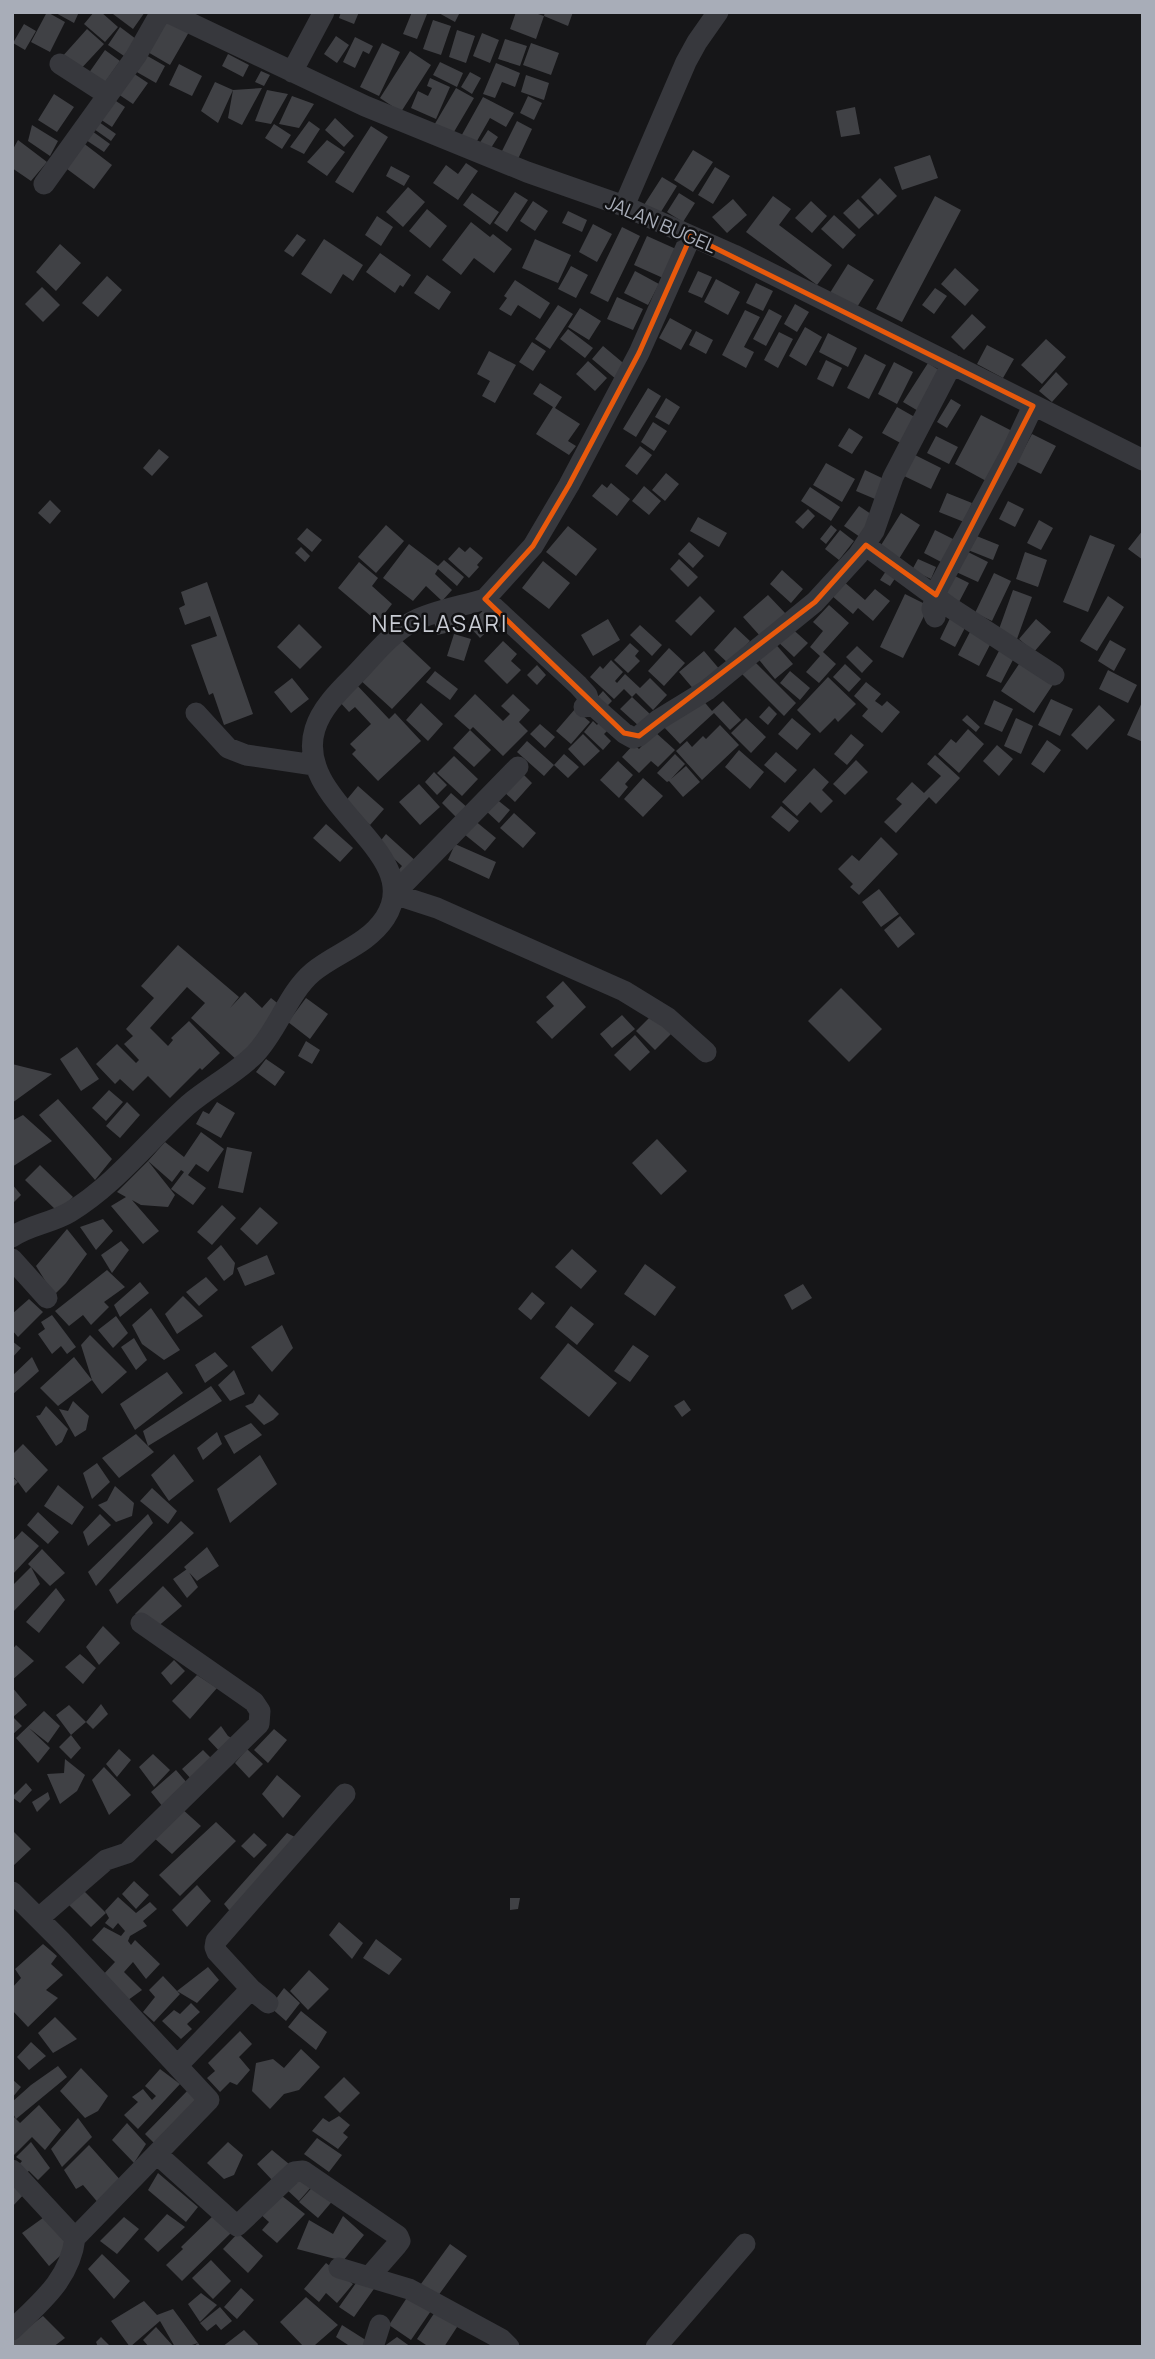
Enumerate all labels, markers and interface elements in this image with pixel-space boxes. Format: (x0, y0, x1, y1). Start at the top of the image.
street label: JALAN BUGEL (602, 189, 721, 259)
district label: NEGLASARI (372, 607, 508, 639)

